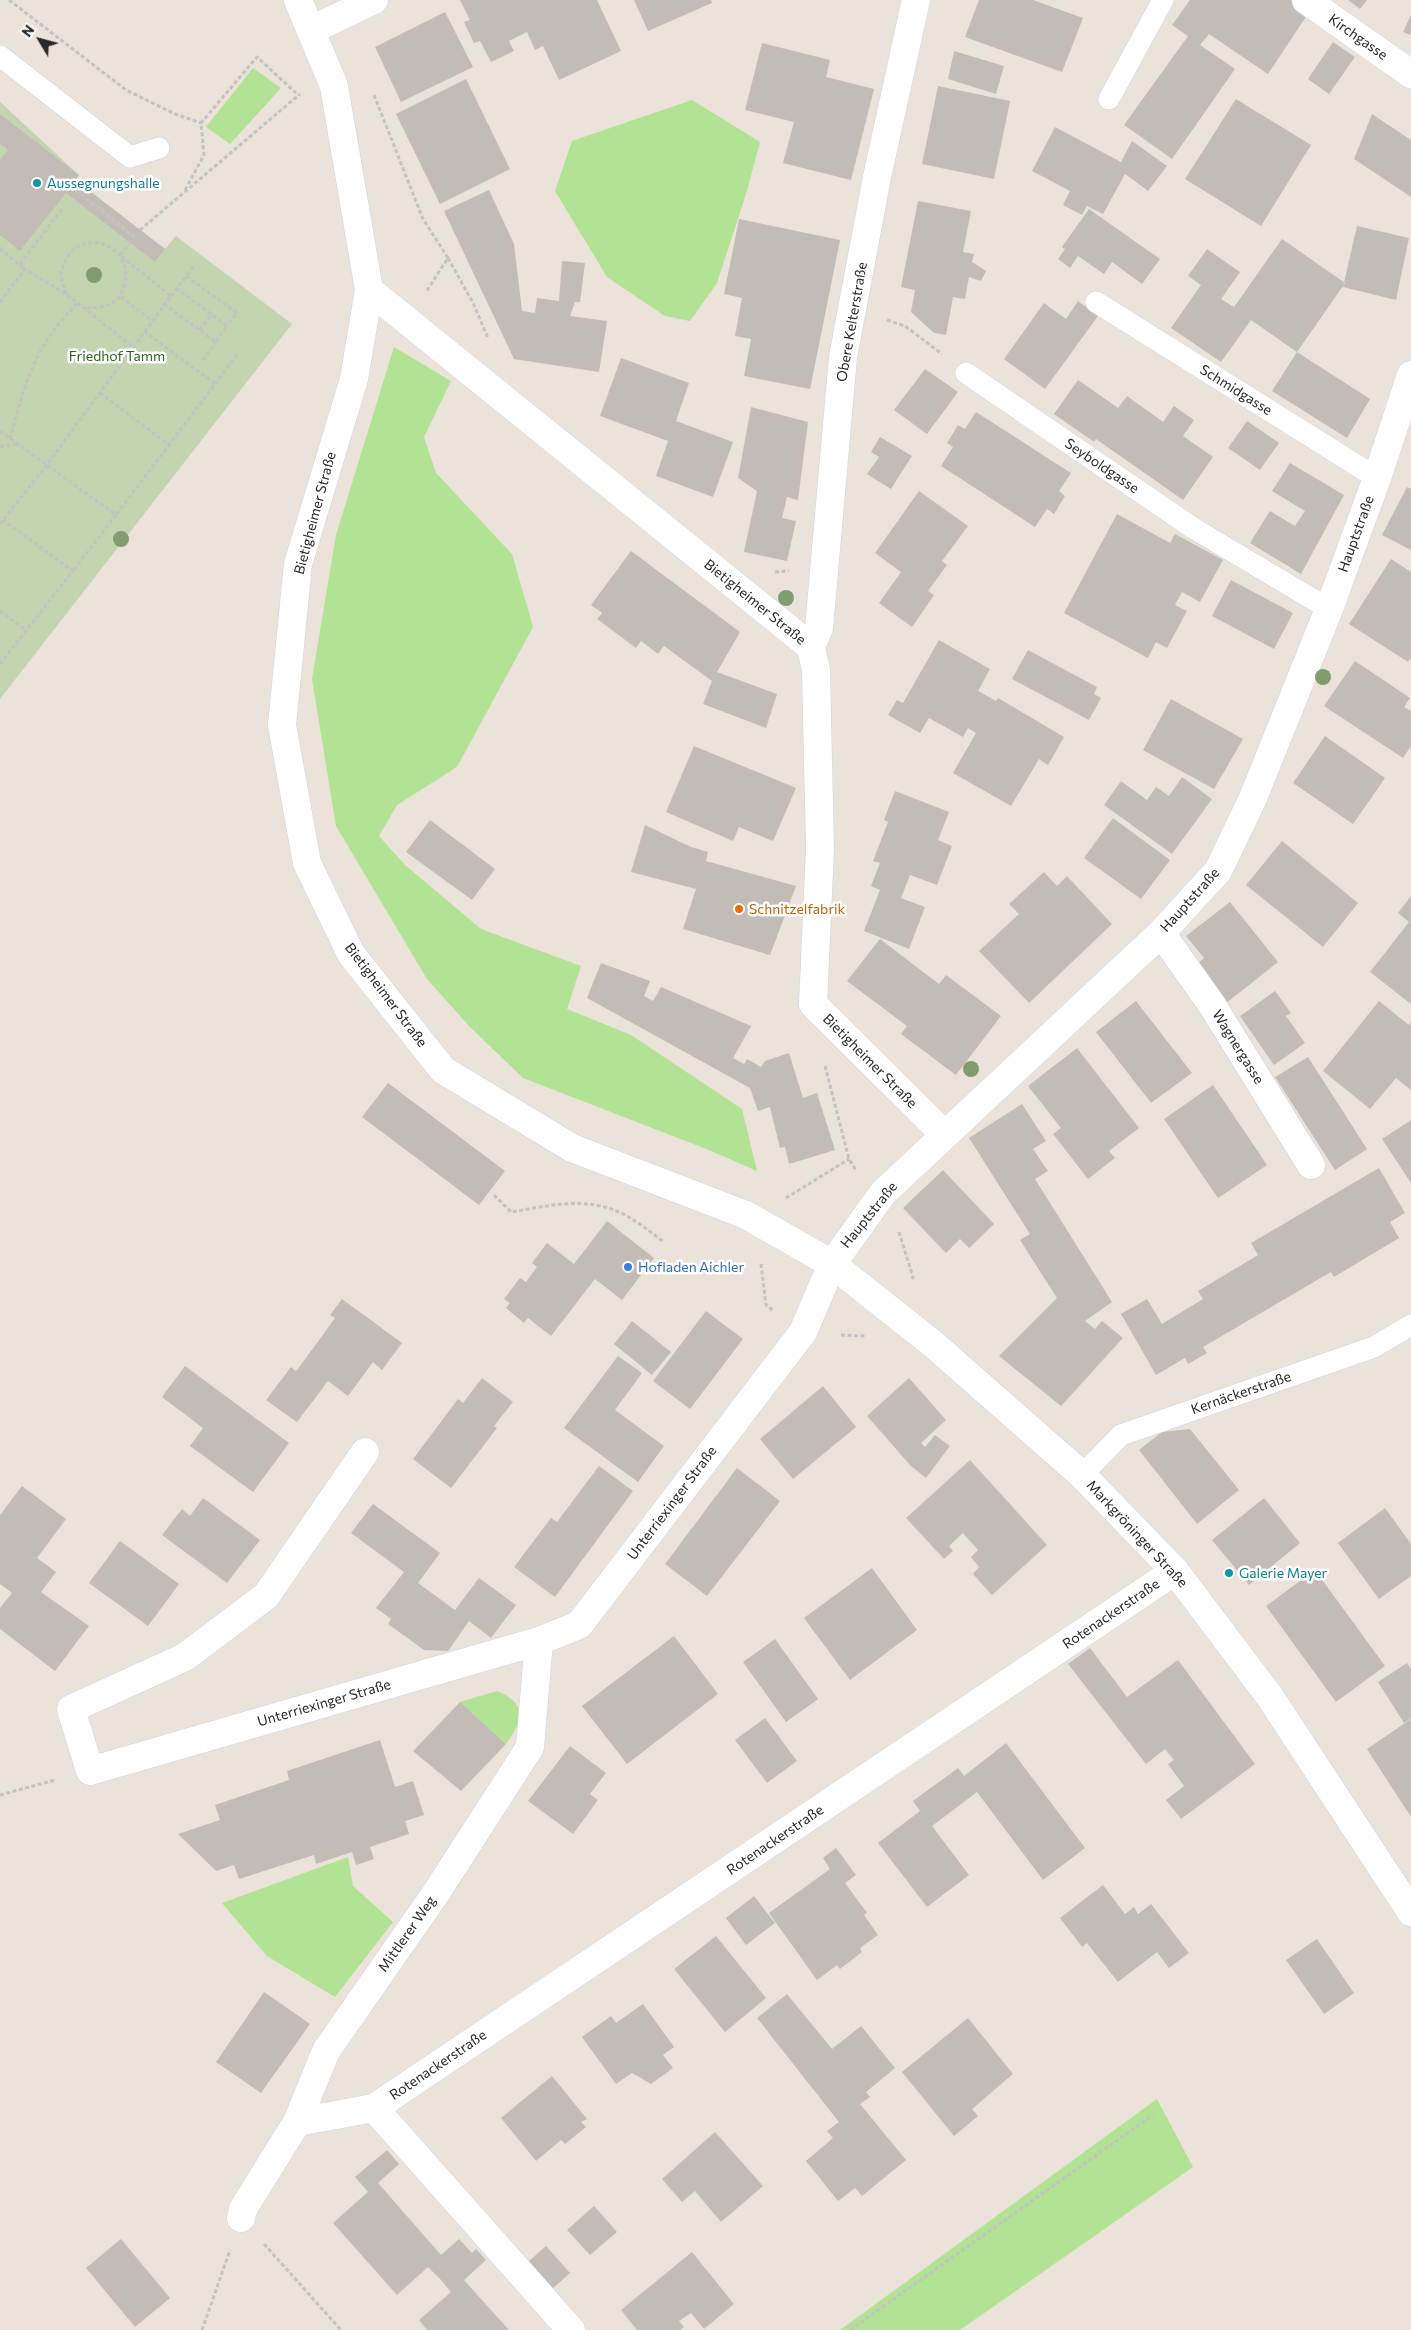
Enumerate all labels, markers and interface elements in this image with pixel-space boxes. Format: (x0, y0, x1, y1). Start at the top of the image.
street label: Kirchgasse (1325, 11, 1391, 63)
north arrow (15, 15, 65, 65)
text: N (18, 21, 38, 40)
place label: Aussegnungshalle (47, 175, 160, 191)
marker: Aussegnungshalle (31, 177, 43, 189)
street label: Obere Kelterstraße (833, 261, 871, 383)
park label: Friedhof Tamm (69, 348, 165, 364)
street label: Schmidgasse (1197, 361, 1275, 419)
street label: Seyboldgasse (1062, 435, 1142, 497)
street label: Bietigheimer Straße (291, 450, 339, 576)
street label: Hauptstraße (1334, 493, 1378, 575)
street label: Bietigheimer Straße (701, 556, 809, 648)
street label: Hauptstraße (1157, 865, 1223, 935)
place label: Schnitzelfabrik (749, 901, 845, 917)
marker: Schnitzelfabrik (733, 903, 745, 915)
street label: Bietigheimer Straße (341, 940, 431, 1050)
street label: Wagnergasse (1209, 1007, 1267, 1087)
street label: Bietigheimer Straße (819, 1010, 921, 1112)
street label: Hauptstraße (837, 1179, 901, 1251)
place label: Hofladen Aichler (638, 1259, 744, 1275)
marker: Hofladen Aichler (622, 1261, 634, 1273)
street label: Kernäckerstraße (1189, 1368, 1293, 1418)
street label: Unterriexinger Straße (624, 1443, 720, 1563)
street label: Markgröninger Straße (1083, 1477, 1191, 1591)
place label: Galerie Mayer (1239, 1565, 1327, 1581)
marker: Galerie Mayer (1223, 1567, 1235, 1579)
street label: Rotenackerstraße (1059, 1575, 1163, 1653)
street label: Unterriexinger Straße (255, 1676, 393, 1730)
street label: Rotenackerstraße (723, 1801, 827, 1879)
street label: Mittlerer Weg (375, 1893, 439, 1975)
street label: Rotenackerstraße (386, 2026, 490, 2104)

